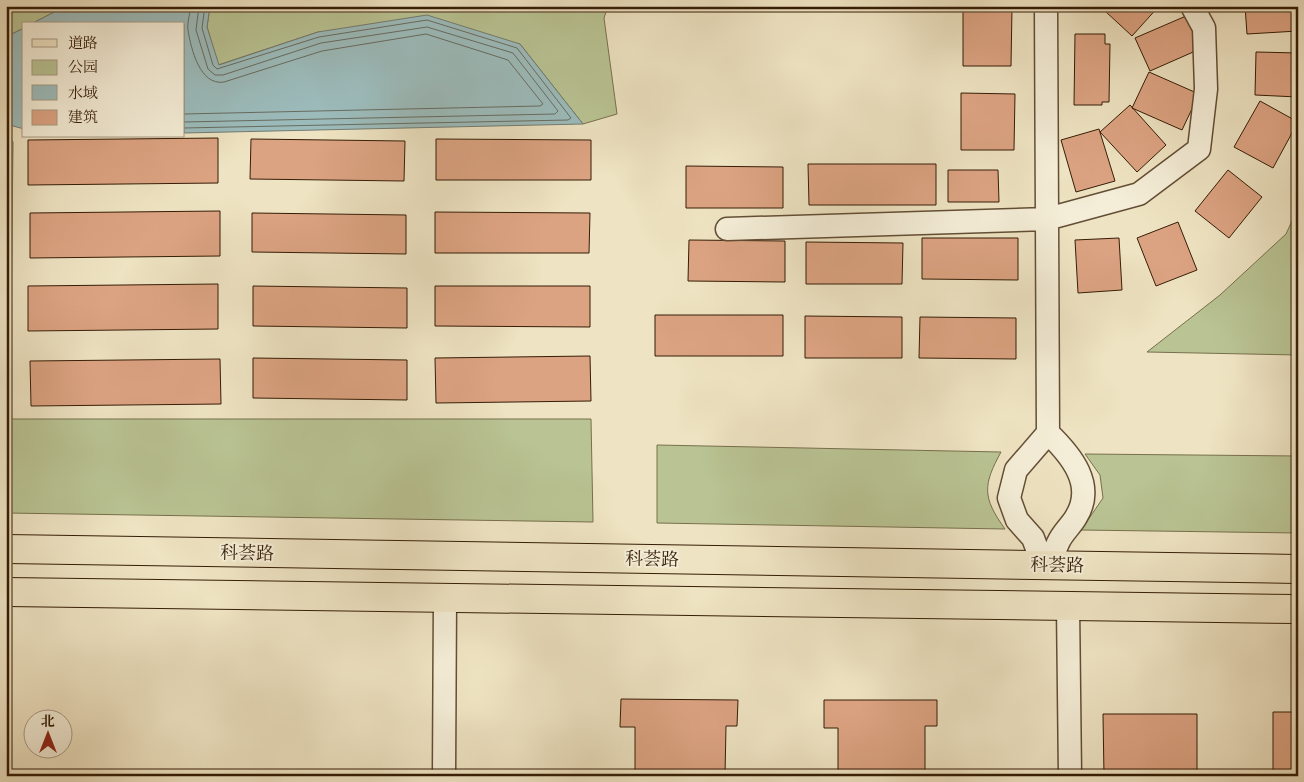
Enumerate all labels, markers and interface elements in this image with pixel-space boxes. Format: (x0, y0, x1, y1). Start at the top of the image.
legend (22, 22, 185, 138)
text: 道路 (68, 34, 98, 52)
text: 公园 (68, 58, 98, 76)
text: 水域 (68, 84, 98, 102)
text: 建筑 (68, 108, 98, 126)
street label: 科荟路 (220, 542, 274, 564)
street label: 科荟路 (625, 548, 679, 570)
street label: 科荟路 (1030, 554, 1084, 576)
north arrow (22, 710, 72, 760)
text: 北 (41, 713, 55, 730)

